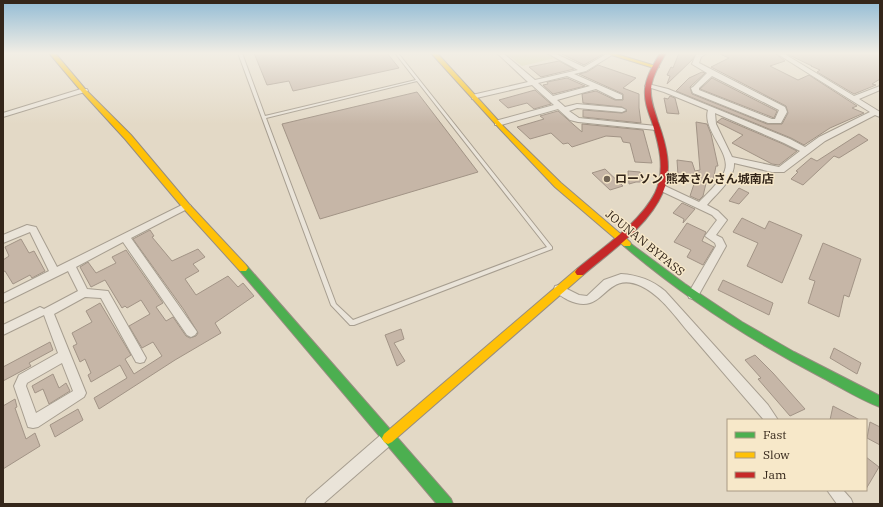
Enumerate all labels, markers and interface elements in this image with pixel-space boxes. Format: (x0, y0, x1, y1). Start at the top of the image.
place label: ローソン 熊本さんさん城南店 (615, 171, 774, 186)
marker: ローソン 熊本さんさん城南店 (602, 174, 612, 184)
street label: JOUNAN BYPASS (603, 206, 688, 279)
legend (727, 419, 867, 491)
text: Fast (763, 427, 787, 442)
text: Slow (763, 447, 790, 462)
text: Jam (763, 467, 787, 482)

